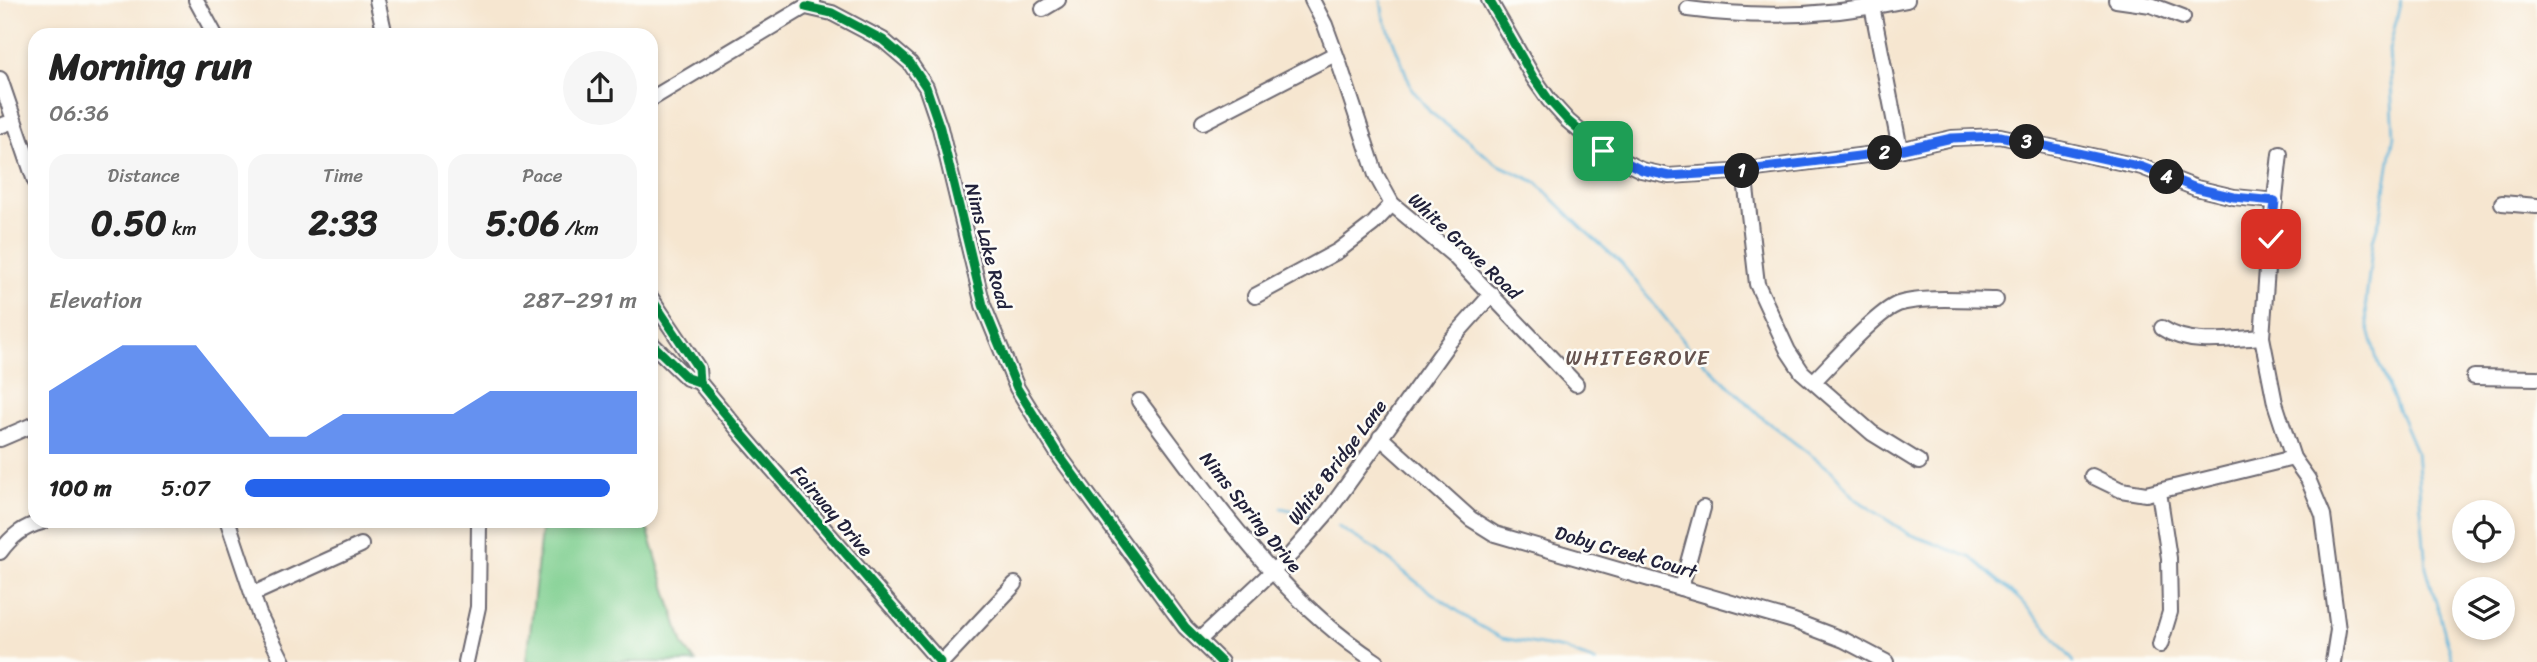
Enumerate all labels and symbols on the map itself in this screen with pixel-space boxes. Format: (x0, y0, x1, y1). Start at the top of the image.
pin (1573, 121, 1633, 181)
pin: 3 (2010, 124, 2044, 160)
pin: 2 (1868, 136, 1902, 170)
pin: 1 (1724, 154, 1760, 188)
pin: 4 (2150, 160, 2184, 194)
street label: Nims Lake Road (955, 179, 1021, 315)
street label: White Grove Road (1400, 184, 1530, 309)
pin (2241, 209, 2301, 269)
district label: WHITEGROVE (1566, 339, 1710, 377)
street label: White Bridge Lane (1279, 392, 1395, 532)
street label: Nims Spring Drive (1191, 444, 1311, 580)
street label: Fairway Drive (782, 457, 882, 565)
street label: Doby Creek Court (1551, 516, 1702, 588)

